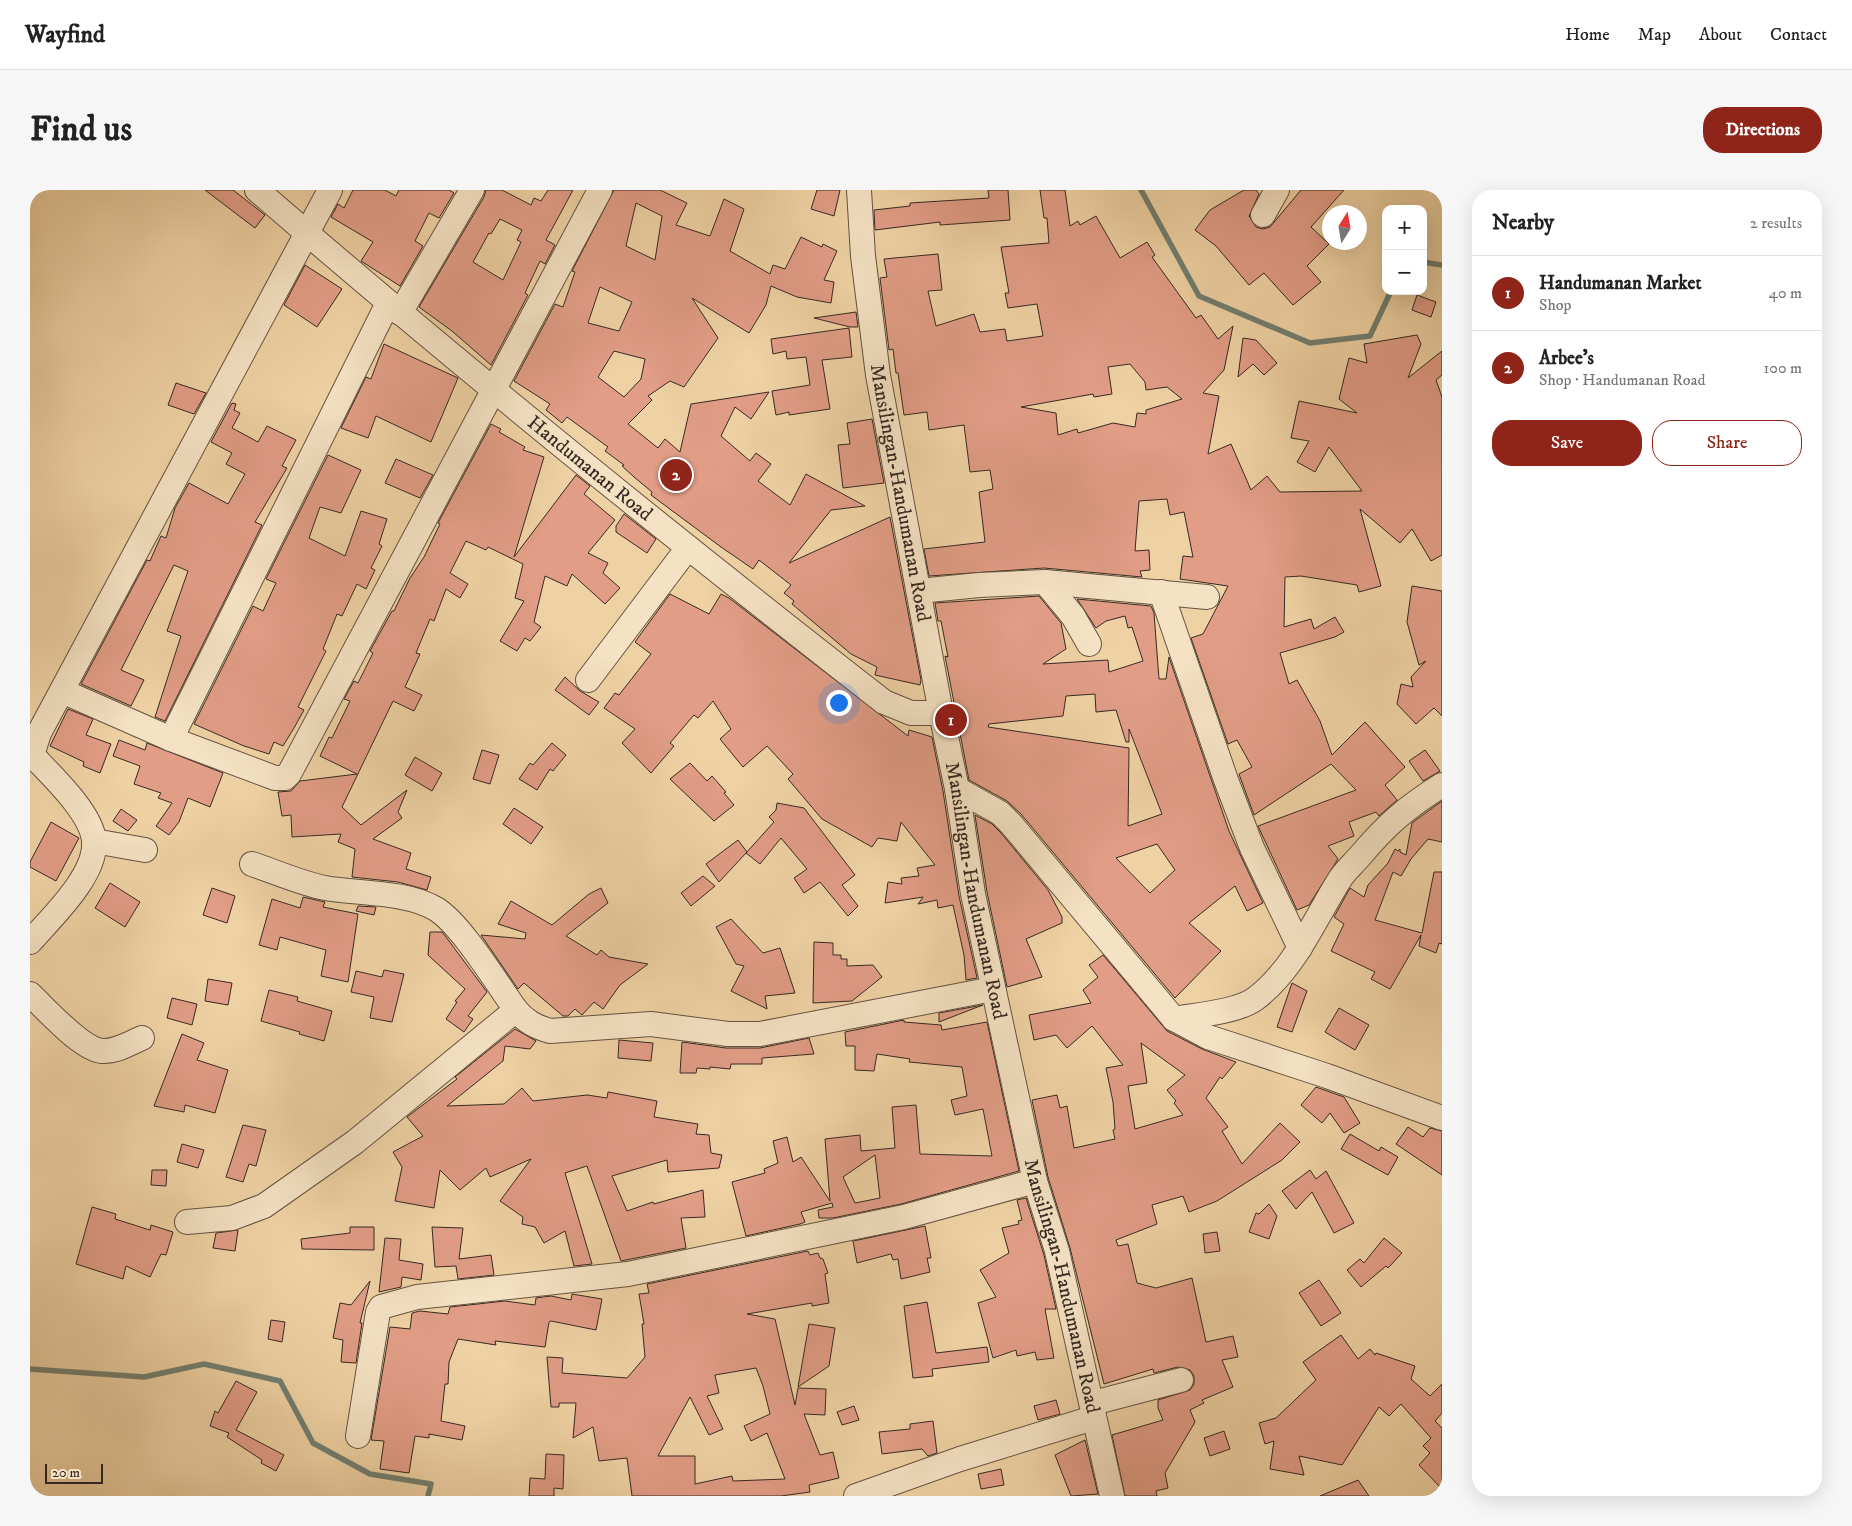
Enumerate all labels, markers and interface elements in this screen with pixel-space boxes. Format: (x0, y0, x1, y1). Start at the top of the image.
text: Wayfind (25, 20, 105, 50)
text: Home (1565, 24, 1610, 46)
text: Map (1638, 24, 1671, 46)
text: About (1699, 24, 1742, 46)
text: Contact (1770, 24, 1827, 46)
button: Directions (1703, 107, 1822, 153)
text: Find us (30, 108, 132, 152)
north arrow (1322, 205, 1367, 250)
map controls (1382, 205, 1427, 295)
button: + (1382, 205, 1427, 250)
text: Nearby (1492, 210, 1554, 236)
text: 2 results (1750, 213, 1802, 233)
button: − (1382, 250, 1427, 295)
text: Handumanan Market (1539, 272, 1702, 295)
text: 1 (1505, 283, 1511, 303)
text: 40 m (1769, 283, 1802, 303)
text: Shop (1539, 295, 1572, 315)
text: Arbee's (1539, 347, 1594, 370)
text: 2 (1504, 358, 1512, 378)
text: 100 m (1764, 358, 1802, 378)
street label: Mansilingan-Handumanan Road (864, 363, 936, 624)
text: Shop · Handumanan Road (1539, 370, 1705, 390)
street label: Handumanan Road (522, 410, 658, 527)
button: Save (1492, 420, 1642, 466)
button: Share (1652, 420, 1802, 466)
pin: 2 (660, 456, 692, 494)
your location (826, 690, 852, 716)
pin: 1 (935, 701, 967, 739)
street label: Mansilingan-Handumanan Road (939, 760, 1012, 1022)
street label: Mansilingan-Handumanan Road (1018, 1157, 1106, 1416)
scale bar (45, 1461, 102, 1484)
text: 20 m (52, 1464, 80, 1482)

